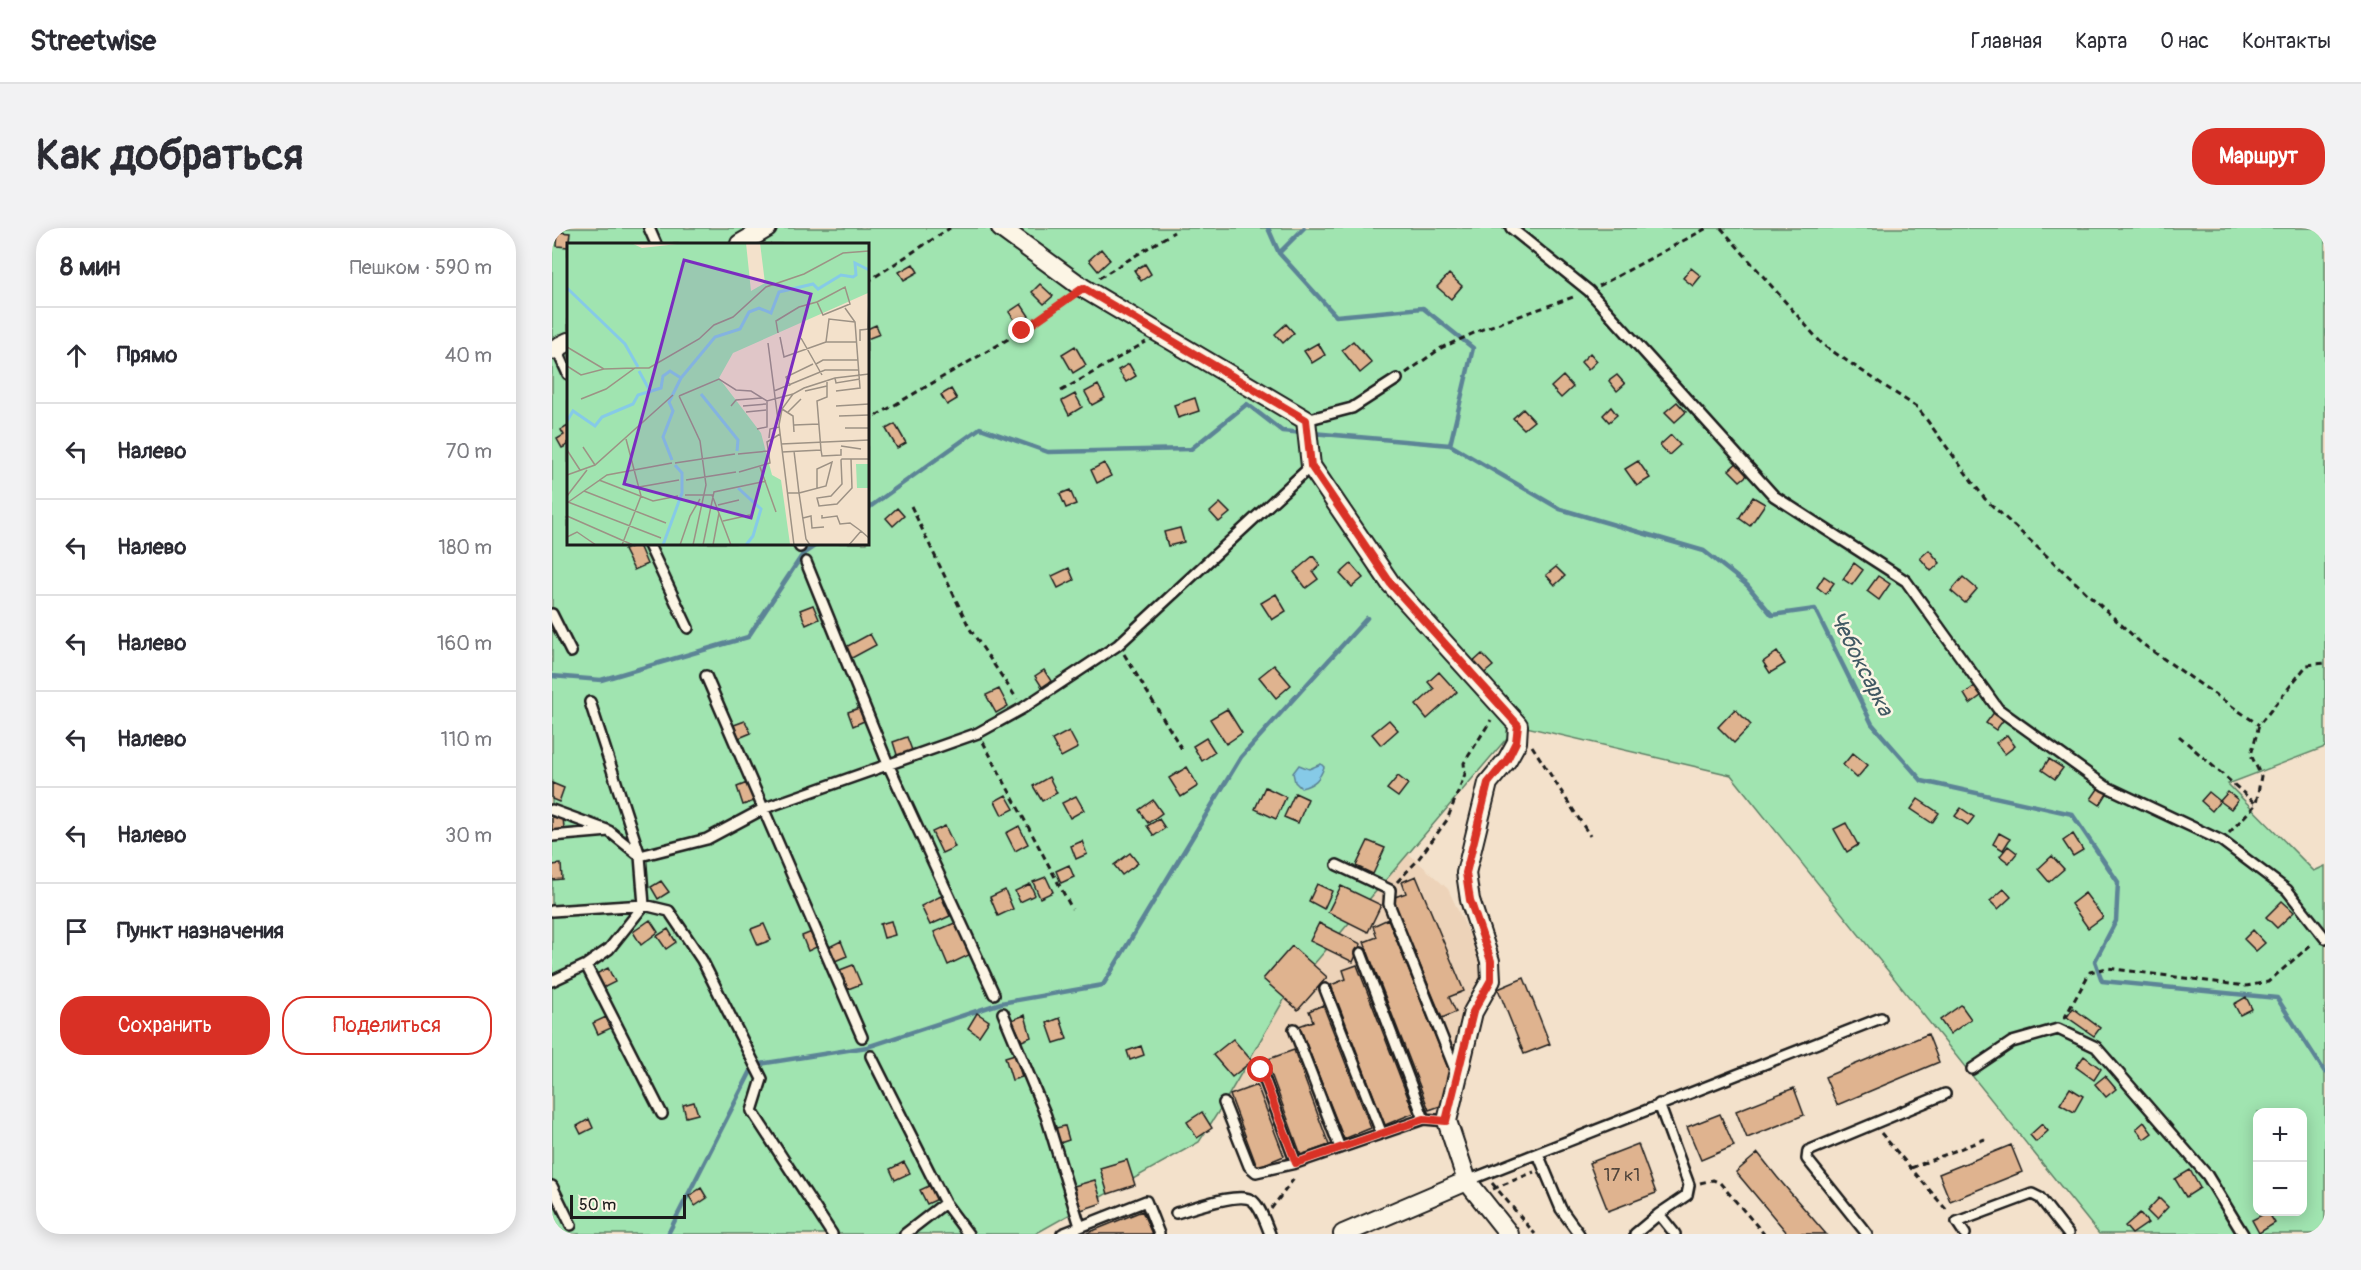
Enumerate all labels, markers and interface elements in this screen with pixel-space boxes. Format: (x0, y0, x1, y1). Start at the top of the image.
text: Streetwise (30, 24, 156, 59)
text: Главная (1971, 28, 2042, 55)
text: Карта (2075, 28, 2127, 55)
text: О нас (2160, 28, 2209, 55)
text: Контакты (2242, 28, 2331, 55)
button: Маршрут (2192, 128, 2325, 185)
text: Как добраться (36, 130, 303, 182)
inset map (567, 243, 868, 544)
text: 8 мин (60, 251, 120, 283)
text: Пешком · 590 m (350, 255, 492, 280)
route end (1008, 317, 1034, 343)
icon: ahead (60, 339, 93, 372)
text: Прямо (117, 341, 177, 369)
text: 40 m (445, 343, 492, 368)
icon: left (60, 435, 93, 468)
text: Налево (117, 437, 186, 465)
text: 70 m (446, 439, 492, 464)
icon: left (60, 531, 93, 564)
text: Налево (117, 533, 186, 561)
text: 180 m (438, 535, 492, 560)
water label: Чебоксарка (1823, 607, 1900, 722)
icon: left (60, 627, 93, 660)
text: Налево (117, 629, 186, 657)
text: 160 m (437, 631, 492, 656)
icon: left (60, 723, 93, 756)
text: Налево (117, 725, 186, 753)
text: 110 m (441, 727, 492, 752)
icon: left (60, 819, 93, 852)
text: Налево (117, 821, 186, 849)
text: 30 m (445, 823, 492, 848)
icon: arrive (60, 915, 93, 948)
text: Пункт назначения (117, 917, 284, 945)
button: Сохранить (60, 996, 270, 1055)
button: Поделиться (282, 996, 492, 1055)
route start (1247, 1056, 1273, 1082)
map controls (2253, 1108, 2307, 1216)
button: + (2253, 1108, 2307, 1162)
button: − (2253, 1162, 2307, 1216)
house number: 17 к1 (1604, 1164, 1640, 1187)
scale bar (570, 1192, 686, 1220)
text: 50 m (579, 1195, 616, 1215)

